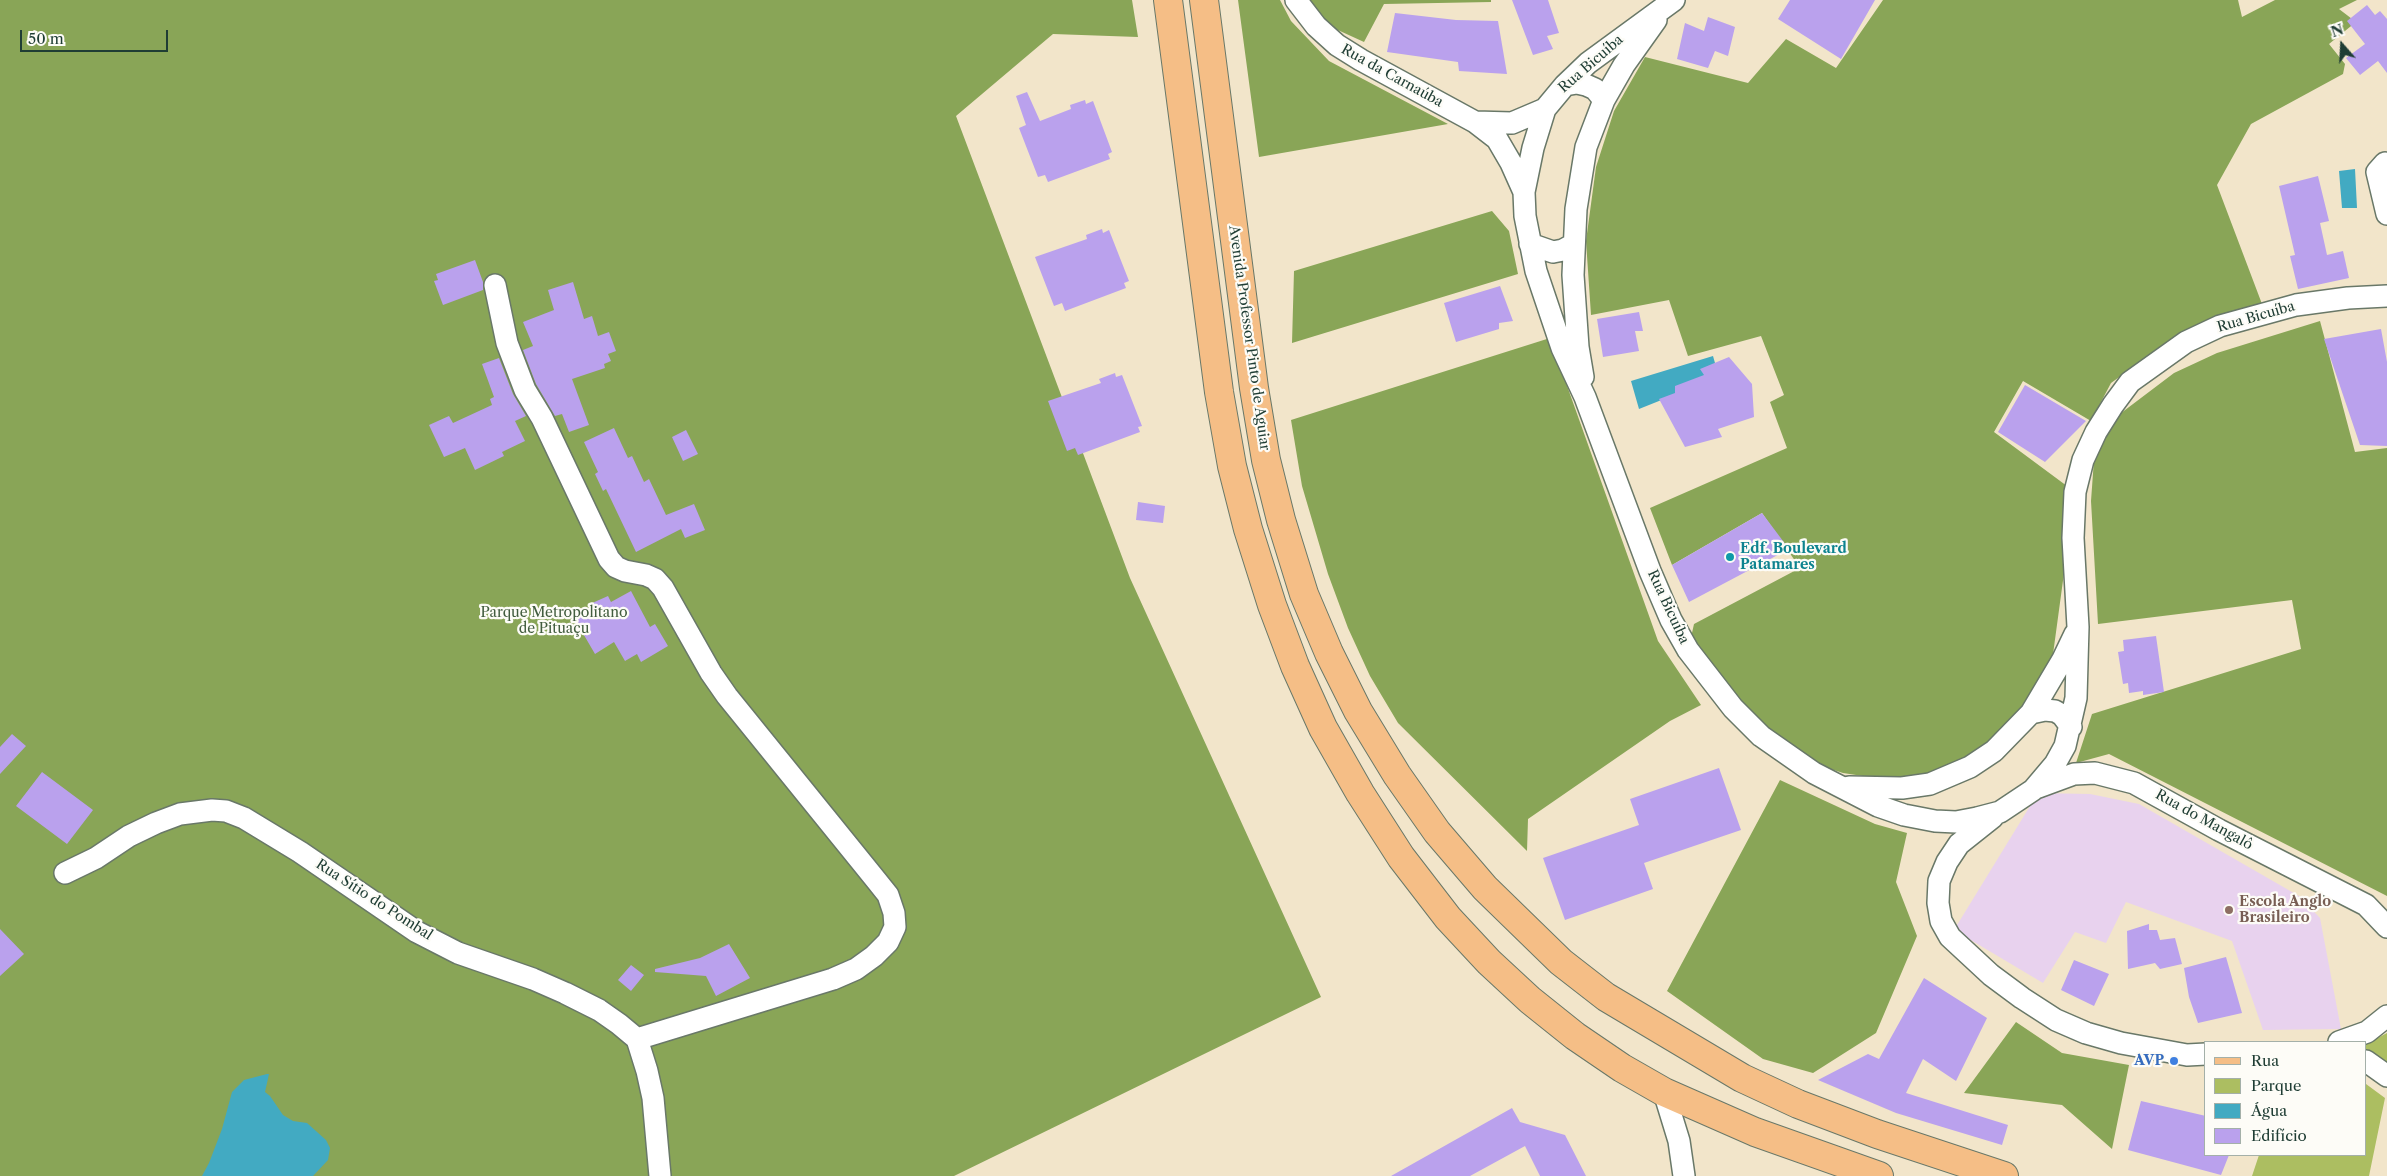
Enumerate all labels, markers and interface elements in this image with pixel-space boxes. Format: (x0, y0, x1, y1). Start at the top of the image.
scale bar (22, 20, 170, 52)
north arrow (2317, 20, 2367, 70)
text: N (2328, 20, 2346, 41)
text: 50 m (28, 29, 64, 48)
street label: Rua Bicuíba (1555, 31, 1627, 97)
street label: Rua da Carnaúba (1338, 41, 1446, 111)
street label: Avenida Professor Pinto de Aguiar (1225, 224, 1273, 452)
street label: Rua Bicuíba (2215, 298, 2297, 336)
place label: Edf. Boulevard Patamares (1740, 541, 1847, 574)
marker: Edf. Boulevard Patamares (1724, 551, 1736, 563)
street label: Rua Bicuíba (1643, 567, 1693, 647)
park label: Parque Metropolitano de Pituaçu (480, 605, 628, 638)
street label: Rua do Mangalô (2153, 786, 2255, 854)
street label: Rua Sítio do Pombal (313, 856, 435, 944)
place label: Escola Anglo Brasileiro (2239, 894, 2331, 926)
marker: Escola Anglo Brasileiro (2223, 904, 2235, 916)
legend (2204, 1041, 2367, 1156)
text: Rua (2251, 1051, 2279, 1070)
place label: AVP (2134, 1053, 2164, 1069)
marker: AVP (2168, 1055, 2180, 1067)
text: Parque (2251, 1076, 2301, 1095)
text: Água (2251, 1101, 2287, 1120)
text: Edifício (2251, 1126, 2307, 1145)

